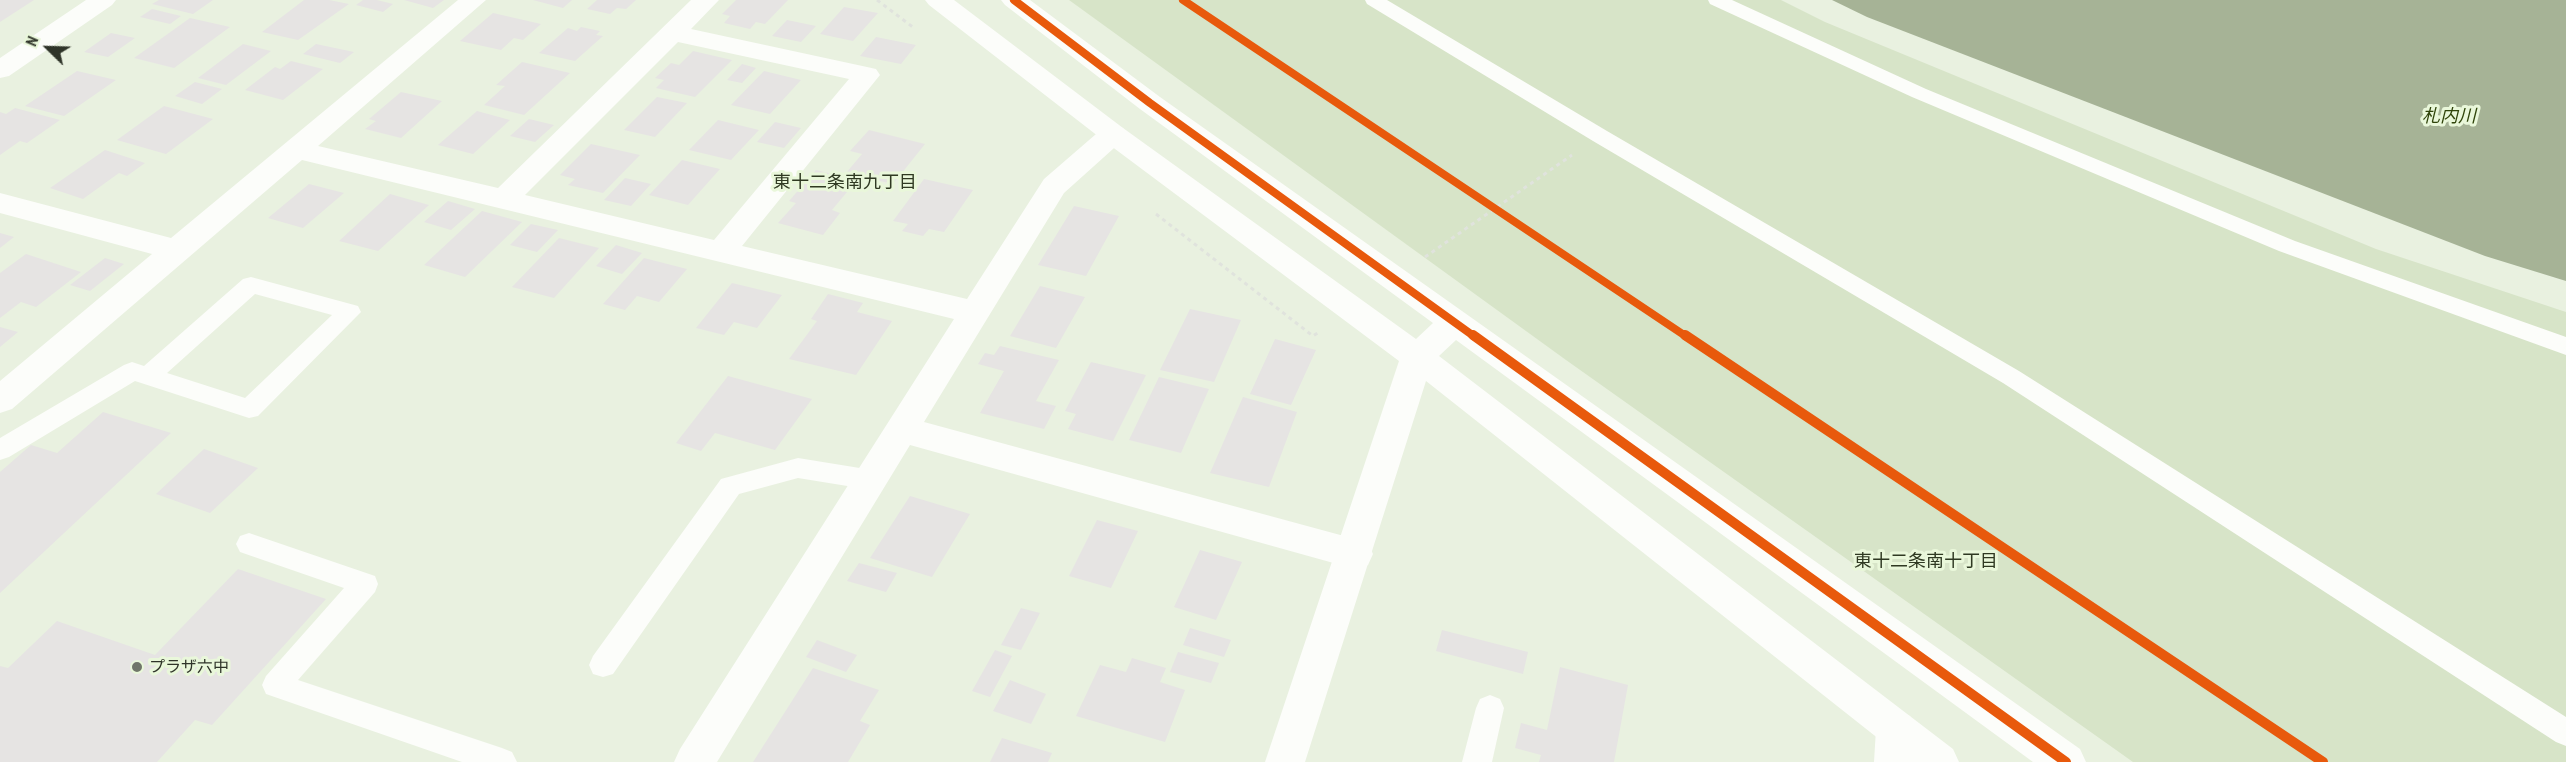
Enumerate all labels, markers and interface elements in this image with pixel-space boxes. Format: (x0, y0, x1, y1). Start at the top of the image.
north arrow (18, 18, 78, 78)
text: N (21, 33, 42, 49)
water label: 札内川 (2422, 106, 2476, 128)
district label: 東十二条南九丁目 (773, 172, 917, 194)
district label: 東十二条南十丁目 (1854, 551, 1998, 573)
place label: プラザ六中 (149, 657, 229, 677)
marker: プラザ六中 (130, 660, 144, 674)

